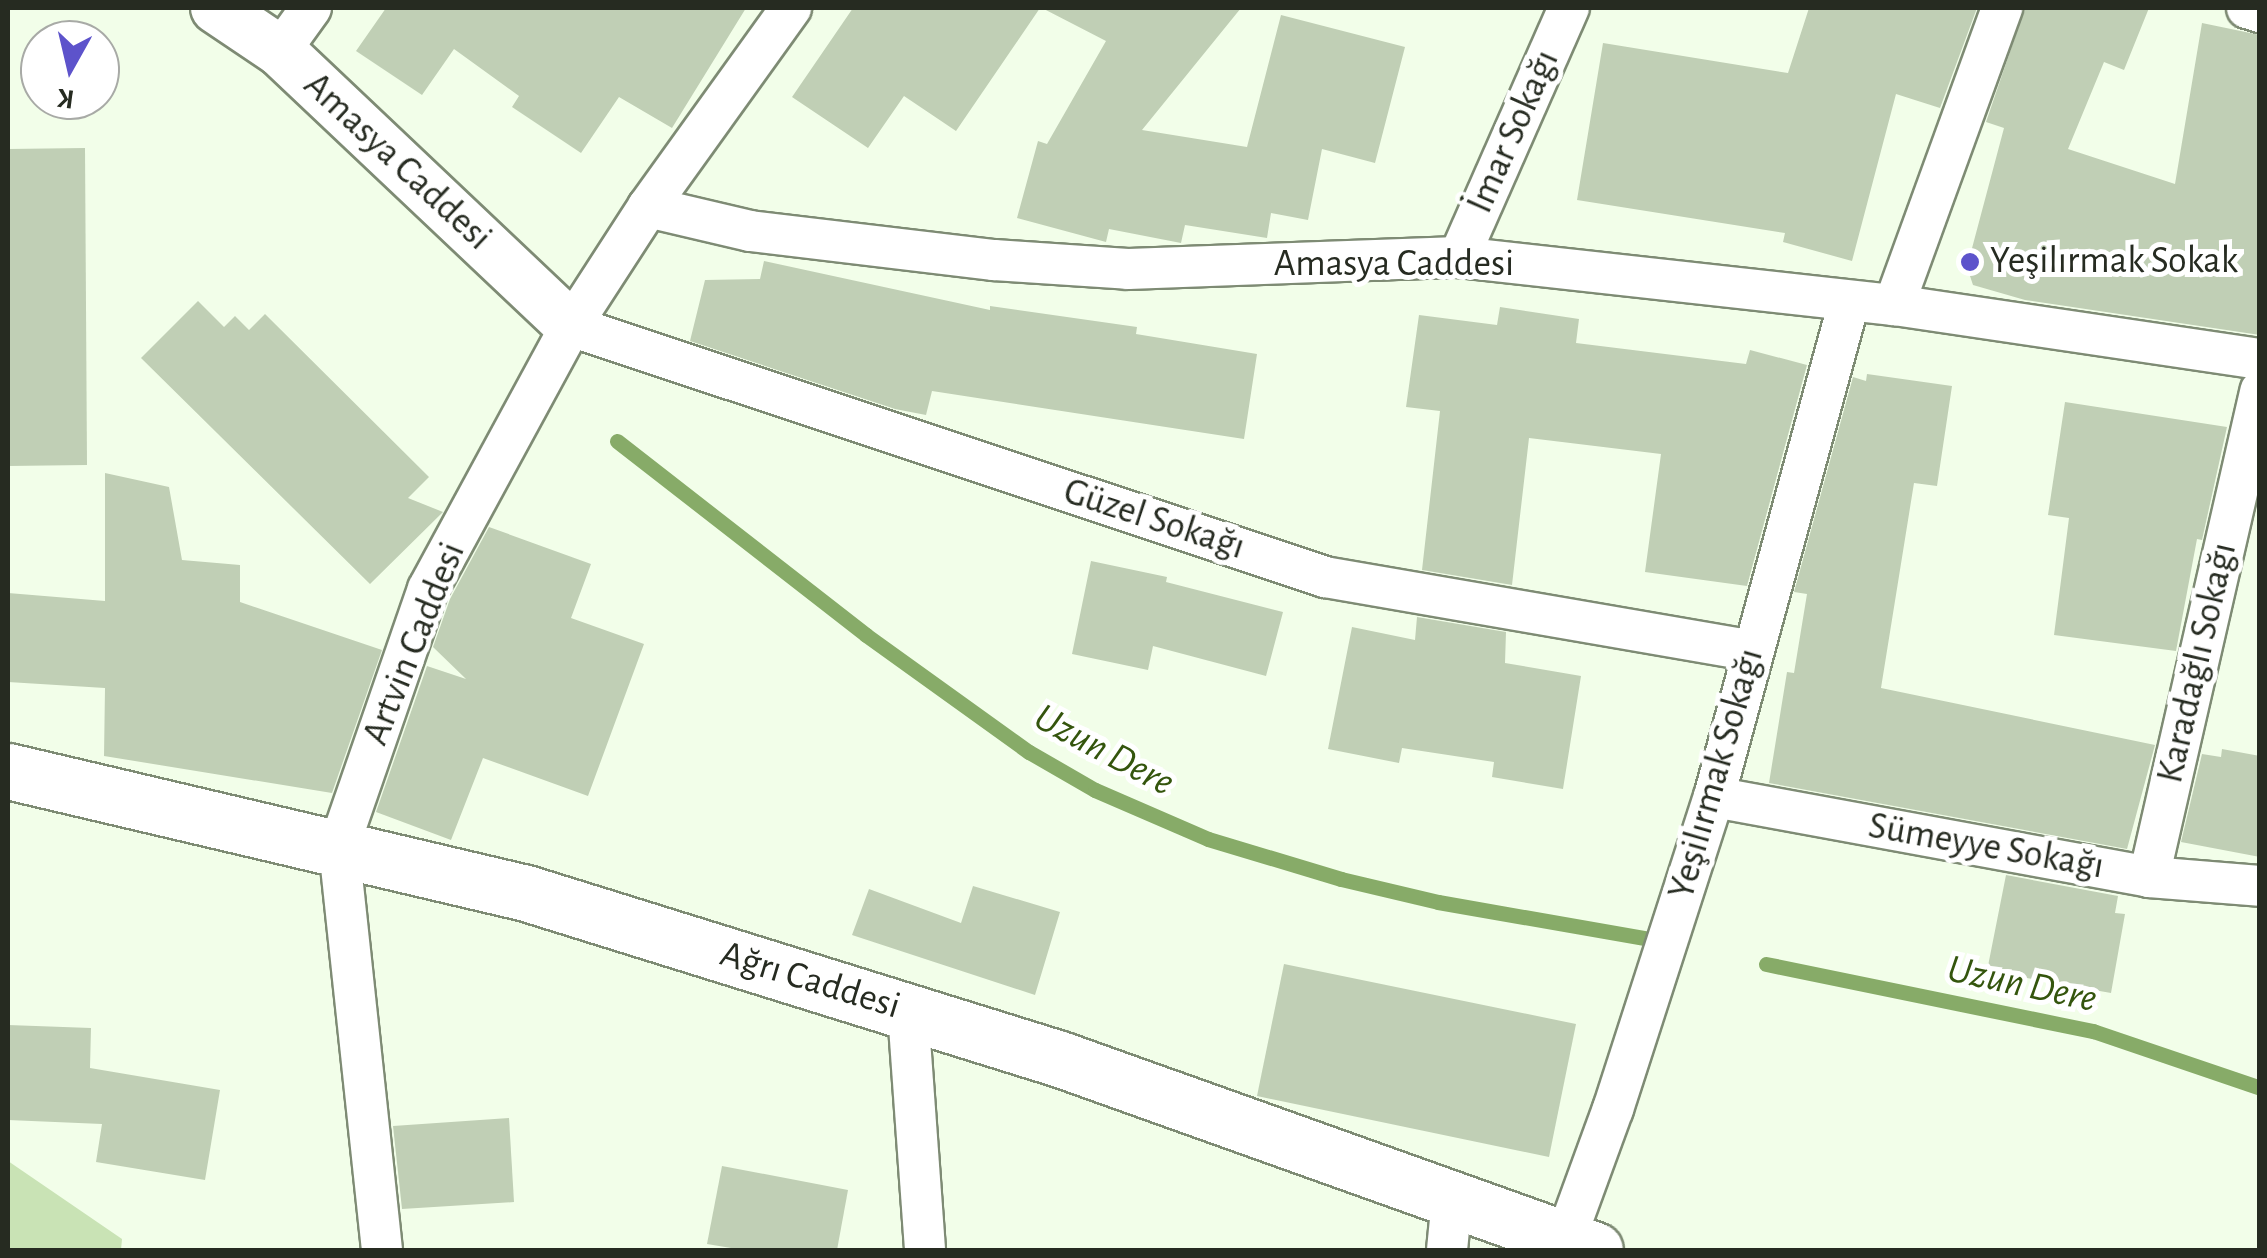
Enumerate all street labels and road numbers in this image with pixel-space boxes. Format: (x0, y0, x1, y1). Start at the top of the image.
street label: İmar Sokağı (1458, 43, 1570, 221)
street label: Amasya Caddesi (294, 63, 500, 261)
street label: Amasya Caddesi (1274, 242, 1514, 288)
street label: Güzel Sokağı (1058, 469, 1250, 571)
street label: Artvin Caddesi (354, 536, 476, 752)
street label: Karadağlı Sokağı (2148, 538, 2248, 788)
street label: Yeşilırmak Sokağı (1659, 643, 1775, 905)
street label: Sümeyye Sokağı (1865, 804, 2107, 890)
street label: Ağrı Caddesi (715, 932, 905, 1030)

